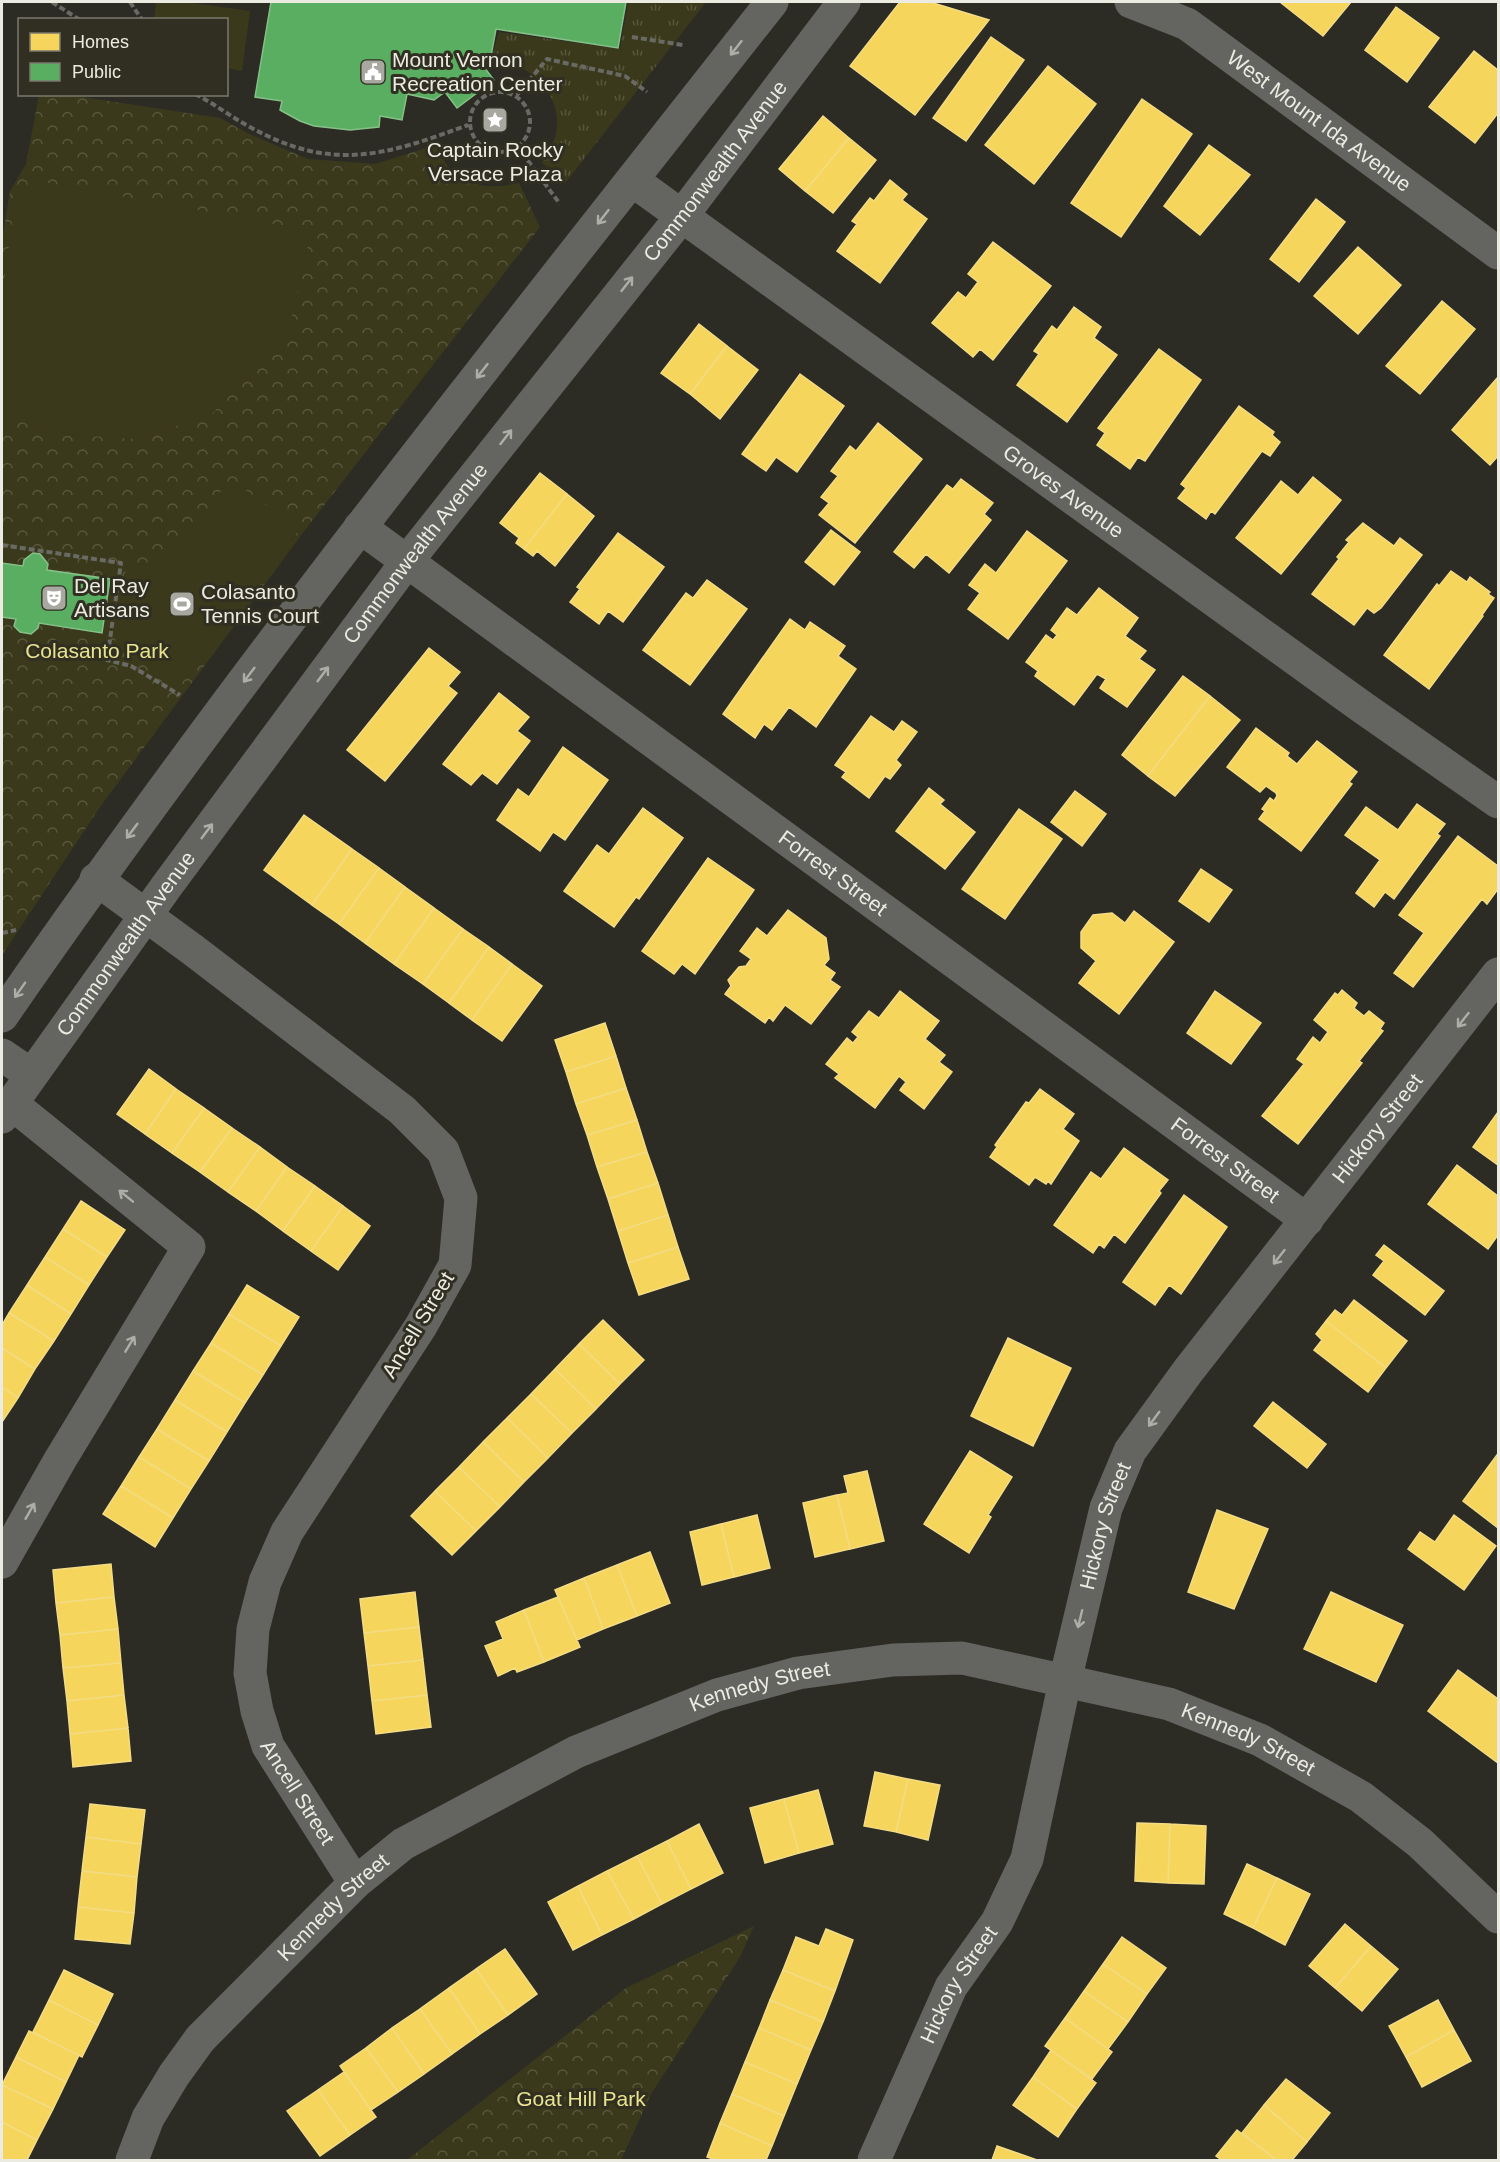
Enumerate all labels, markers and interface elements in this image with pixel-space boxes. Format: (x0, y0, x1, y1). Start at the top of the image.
legend (18, 18, 228, 96)
text: Homes (72, 32, 129, 52)
one-way arrow (730, 39, 743, 55)
street label: West Mount Ida Avenue (1223, 46, 1416, 196)
place label: Mount Vernon Recreation Center (392, 48, 562, 95)
public building icon: Mount Vernon Recreation Center (358, 57, 388, 87)
text: Public (72, 62, 121, 82)
street label: Commonwealth Avenue (638, 76, 791, 266)
place icon: Captain Rocky Versace Plaza (480, 105, 510, 135)
place label: Captain Rocky Versace Plaza (427, 138, 564, 185)
one-way arrow (596, 209, 609, 225)
one-way arrow (621, 276, 634, 292)
one-way arrow (476, 363, 489, 379)
one-way arrow (500, 429, 513, 445)
street label: Groves Avenue (999, 440, 1128, 542)
street label: Commonwealth Avenue (338, 458, 492, 648)
place label: Del Ray Artisans (74, 574, 150, 621)
place label: Colasanto Tennis Court (201, 580, 319, 627)
theatre icon: Del Ray Artisans (39, 583, 69, 613)
sports icon: Colasanto Tennis Court (167, 589, 197, 619)
park label: Colasanto Park (25, 639, 169, 662)
one-way arrow (243, 667, 256, 683)
one-way arrow (317, 667, 330, 683)
one-way arrow (126, 823, 139, 839)
one-way arrow (201, 824, 214, 840)
street label: Forrest Street (775, 825, 892, 920)
street label: Commonwealth Avenue (52, 847, 199, 1040)
one-way arrow (13, 981, 25, 998)
one-way arrow (1456, 1012, 1469, 1028)
street label: Hickory Street (1327, 1069, 1427, 1187)
street label: Forrest Street (1167, 1112, 1284, 1207)
one-way arrow (118, 1189, 134, 1202)
one-way arrow (1272, 1248, 1285, 1264)
street label: Ancell Street (377, 1268, 458, 1382)
one-way arrow (125, 1336, 137, 1353)
one-way arrow (1148, 1410, 1160, 1426)
street label: Hickory Street (1075, 1459, 1135, 1592)
one-way arrow (25, 1503, 37, 1520)
one-way arrow (1073, 1609, 1085, 1628)
street label: Kennedy Street (686, 1657, 831, 1716)
street label: Kennedy Street (1178, 1698, 1319, 1780)
street label: Ancell Street (256, 1736, 340, 1849)
street label: Kennedy Street (273, 1848, 393, 1965)
street label: Hickory Street (916, 1921, 1001, 2047)
park label: Goat Hill Park (516, 2087, 646, 2110)

